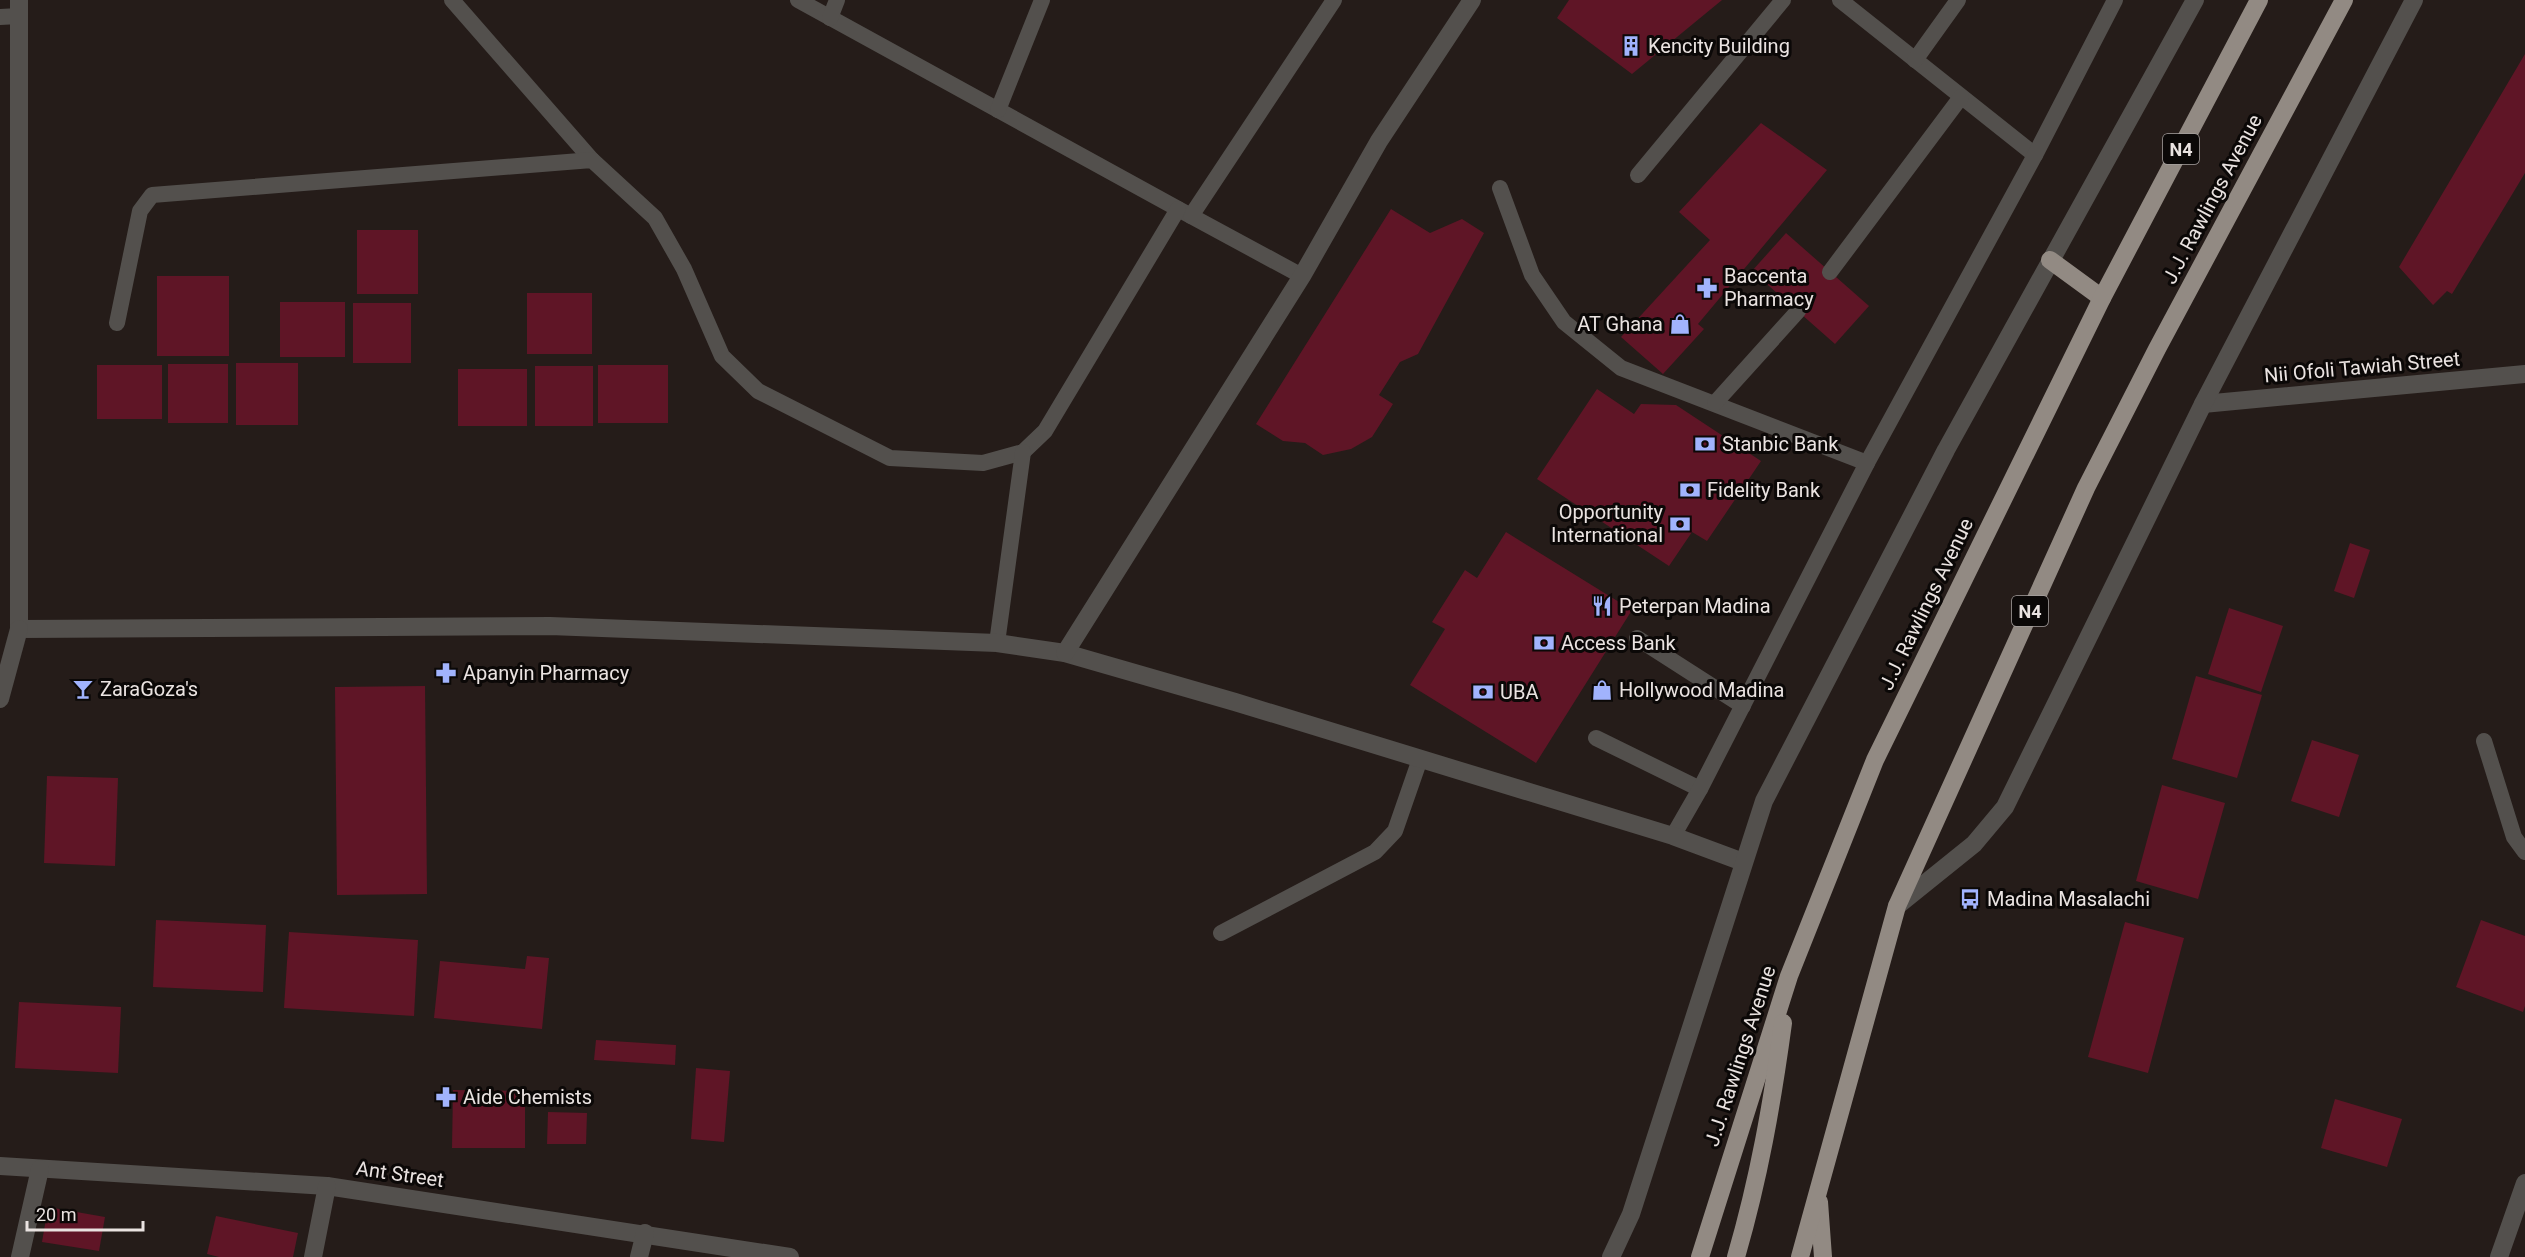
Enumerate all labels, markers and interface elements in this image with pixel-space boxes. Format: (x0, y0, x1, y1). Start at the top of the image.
building icon: Kencity Building (1619, 34, 1643, 58)
place label: Kencity Building (1648, 34, 1790, 58)
street label: J.J. Rawlings Avenue (2157, 110, 2267, 288)
road number: N4 (2163, 134, 2199, 164)
place label: Baccenta Pharmacy (1724, 264, 1814, 311)
pharmacy icon: Baccenta Pharmacy (1695, 276, 1719, 300)
place label: AT Ghana (1577, 312, 1663, 336)
shop icon: AT Ghana (1668, 312, 1692, 336)
street label: Nii Ofoli Tawiah Street (2263, 346, 2461, 388)
bank icon: Stanbic Bank (1693, 432, 1717, 456)
place label: Stanbic Bank (1722, 432, 1839, 456)
bank icon: Fidelity Bank (1678, 478, 1702, 502)
place label: Fidelity Bank (1707, 478, 1821, 502)
place label: Opportunity International (1551, 500, 1664, 547)
bank icon: Opportunity International (1668, 512, 1692, 536)
street label: J.J. Rawlings Avenue (1874, 514, 1978, 694)
restaurant icon: Peterpan Madina (1590, 594, 1614, 618)
place label: Peterpan Madina (1619, 594, 1771, 618)
road number: N4 (2012, 596, 2048, 626)
bank icon: Access Bank (1532, 631, 1556, 655)
place label: Access Bank (1561, 631, 1677, 655)
pharmacy icon: Apanyin Pharmacy (434, 661, 458, 685)
place label: Apanyin Pharmacy (463, 661, 630, 685)
bar icon: ZaraGoza's (71, 677, 95, 701)
place label: ZaraGoza's (100, 677, 198, 701)
shop icon: Hollywood Madina (1590, 678, 1614, 702)
place label: Hollywood Madina (1619, 678, 1784, 702)
bank icon: UBA (1471, 680, 1495, 704)
place label: UBA (1500, 680, 1538, 704)
bus stop icon: Madina Masalachi (1958, 887, 1982, 911)
place label: Madina Masalachi (1987, 887, 2150, 911)
street label: J.J. Rawlings Avenue (1699, 963, 1781, 1149)
pharmacy icon: Aide Chemists (434, 1085, 458, 1109)
place label: Aide Chemists (463, 1085, 592, 1109)
street label: Ant Street (355, 1156, 445, 1192)
scale bar (27, 1194, 142, 1232)
text: 20 m (36, 1204, 76, 1225)

